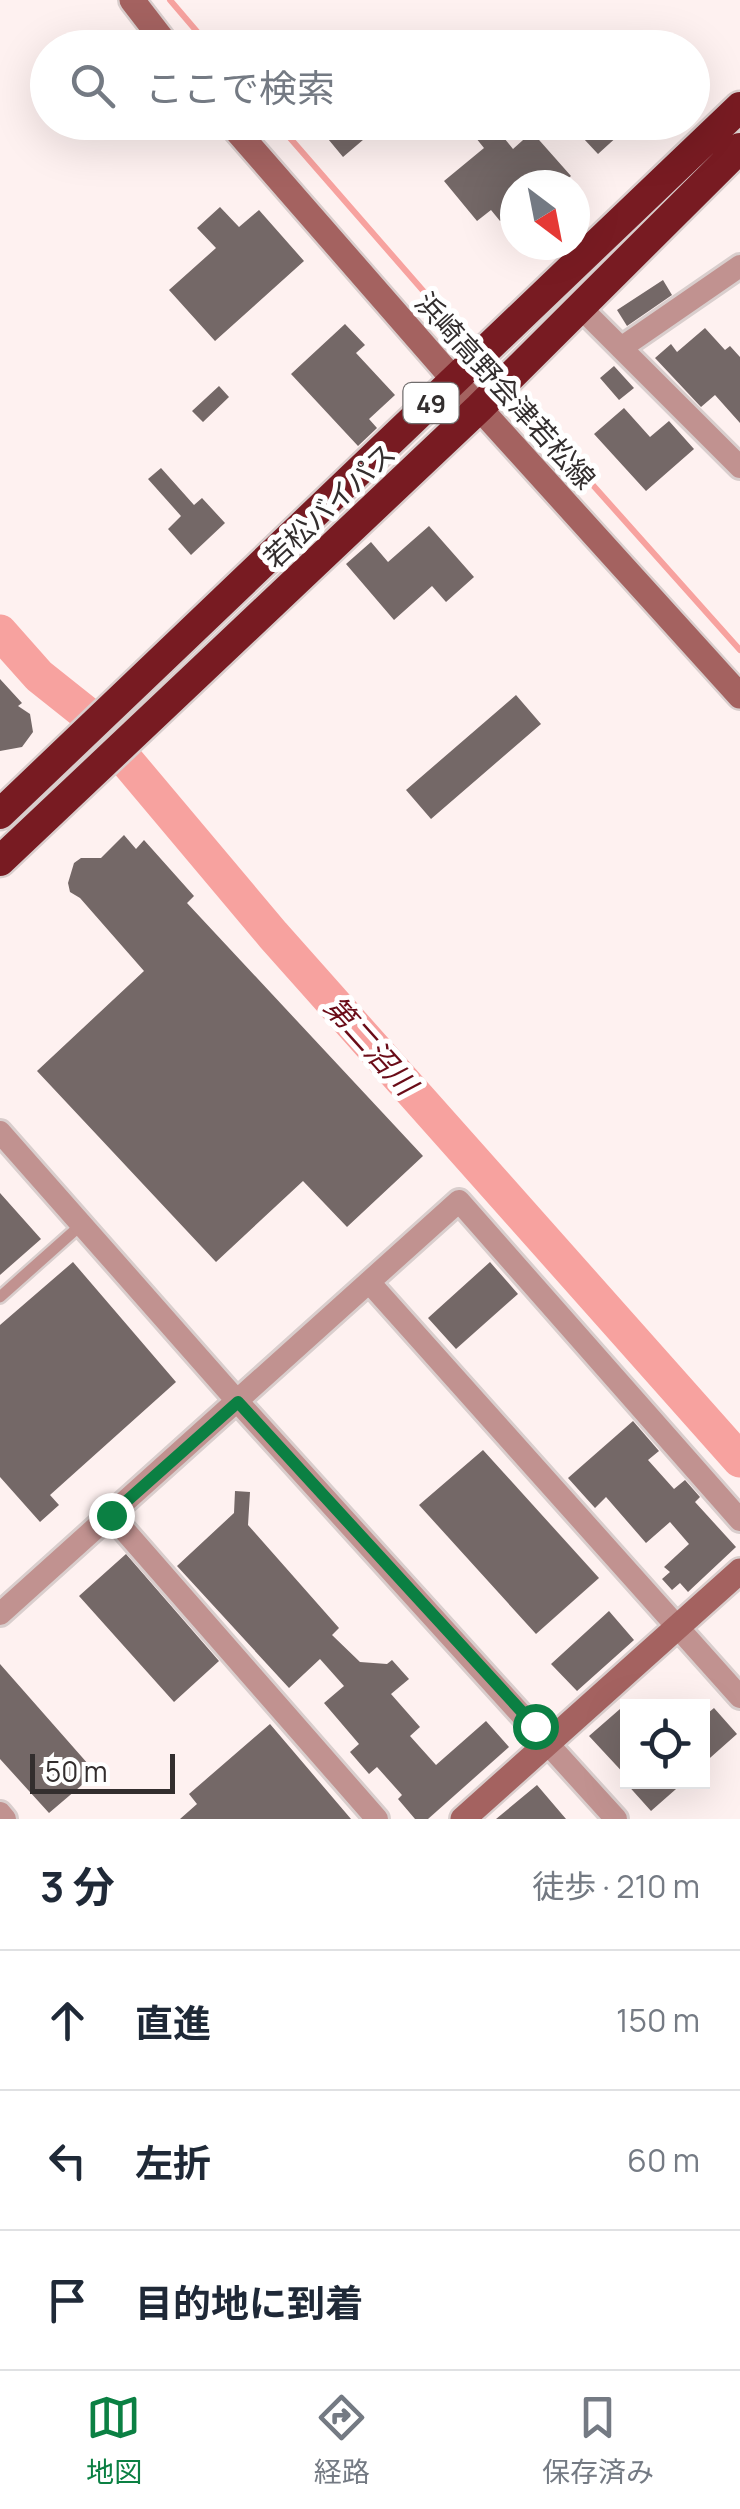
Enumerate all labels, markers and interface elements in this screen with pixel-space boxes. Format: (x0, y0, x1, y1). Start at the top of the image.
search box (30, 30, 710, 140)
icon: search (65, 58, 120, 113)
text: ここで検索 (145, 61, 335, 113)
north arrow (500, 170, 590, 260)
street label: 浜崎高野会津若松線 (408, 284, 604, 496)
road number: 49 (404, 383, 458, 423)
street label: 若松バイパス (255, 434, 403, 576)
water label: 第二沼川 (316, 987, 428, 1106)
route end (89, 1493, 135, 1539)
map controls (620, 1699, 710, 1789)
button: locate (620, 1699, 710, 1789)
route start (513, 1704, 559, 1750)
scale bar (30, 1749, 175, 1794)
text: 50 m (45, 1752, 108, 1790)
text: 3 分 (40, 1857, 115, 1915)
text: 徒歩 · 210 m (532, 1864, 700, 1908)
icon: ahead (40, 1993, 95, 2048)
text: 直進 (135, 1996, 211, 2048)
text: 150 m (616, 1998, 700, 2042)
icon: left (40, 2133, 95, 2188)
text: 左折 (135, 2136, 211, 2188)
text: 60 m (627, 2138, 700, 2182)
icon: arrive (40, 2273, 95, 2328)
text: 目的地に到着 (135, 2276, 363, 2328)
tab: 地図 (86, 2390, 142, 2490)
tab: 経路 (314, 2390, 370, 2490)
tab: 保存済み (542, 2390, 654, 2490)

